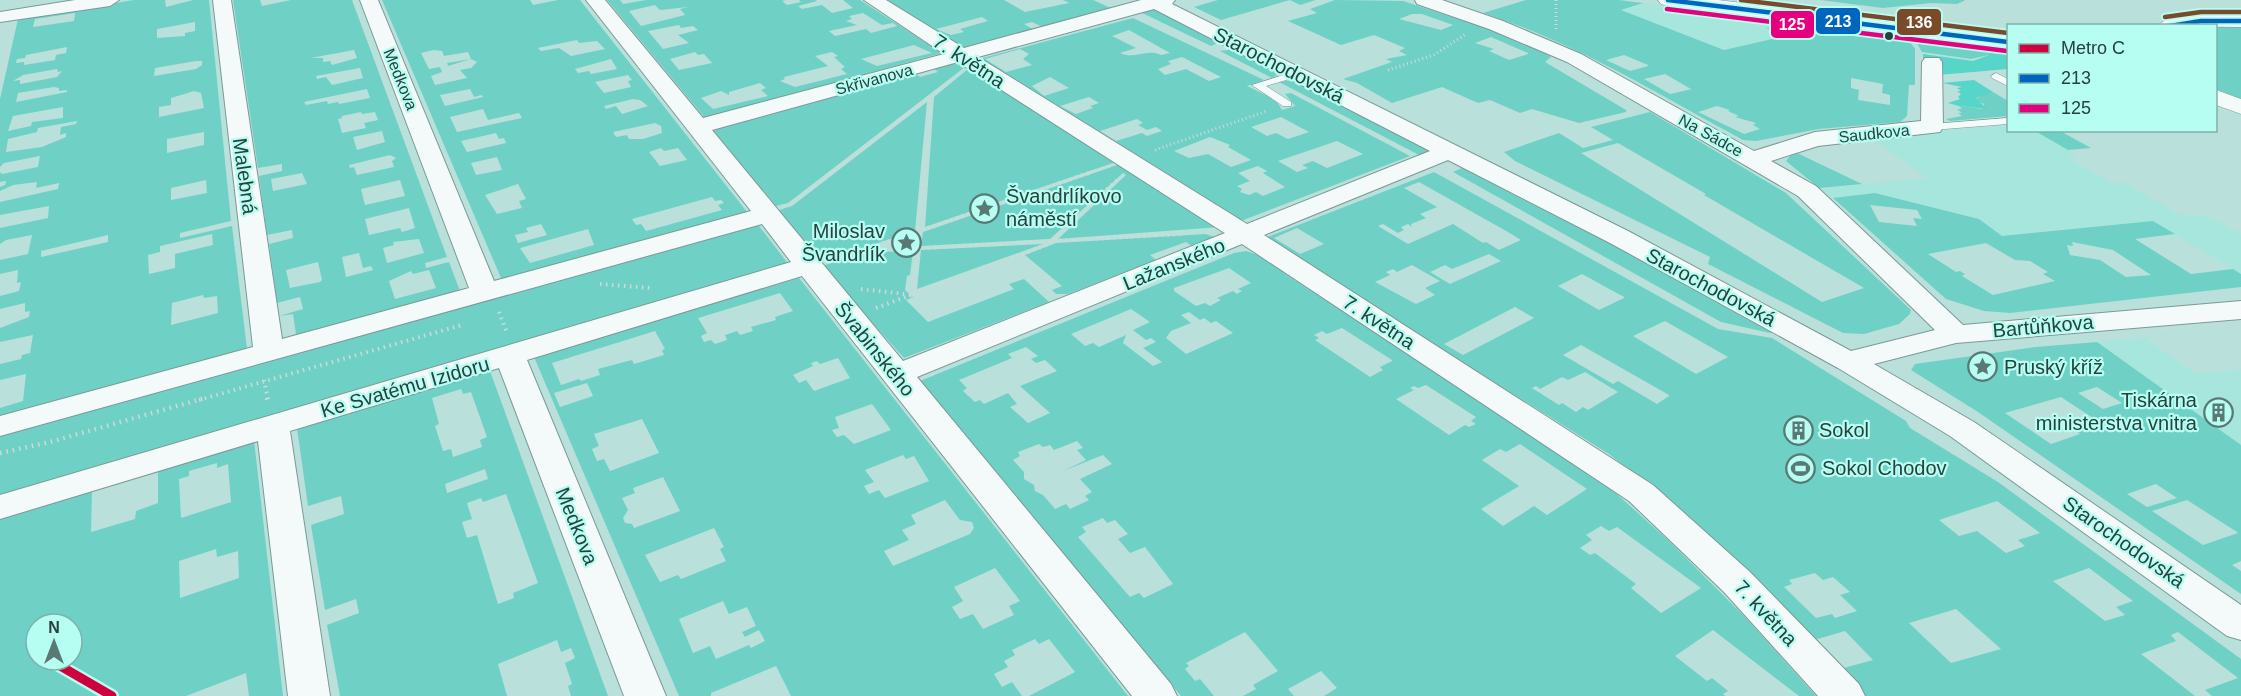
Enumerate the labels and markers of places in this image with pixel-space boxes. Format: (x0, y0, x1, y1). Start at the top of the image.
unlabelled marker (1883, 30, 1895, 42)
place label: Švandrlíkovo náměstí (1006, 185, 1122, 230)
place icon: Švandrlíkovo náměstí (969, 192, 1001, 224)
place label: Miloslav Švandrlík (802, 220, 886, 265)
place icon: Miloslav Švandrlík (890, 226, 922, 258)
place icon: Pruský kříž (1967, 351, 1999, 383)
place label: Pruský kříž (2004, 356, 2103, 378)
place label: Tiskárna ministerstva vnitra (2036, 389, 2198, 434)
building icon: Tiskárna ministerstva vnitra (2202, 396, 2234, 428)
building icon: Sokol (1782, 414, 1814, 446)
place label: Sokol (1819, 419, 1869, 441)
sports icon: Sokol Chodov (1785, 452, 1817, 484)
place label: Sokol Chodov (1822, 457, 1947, 479)

